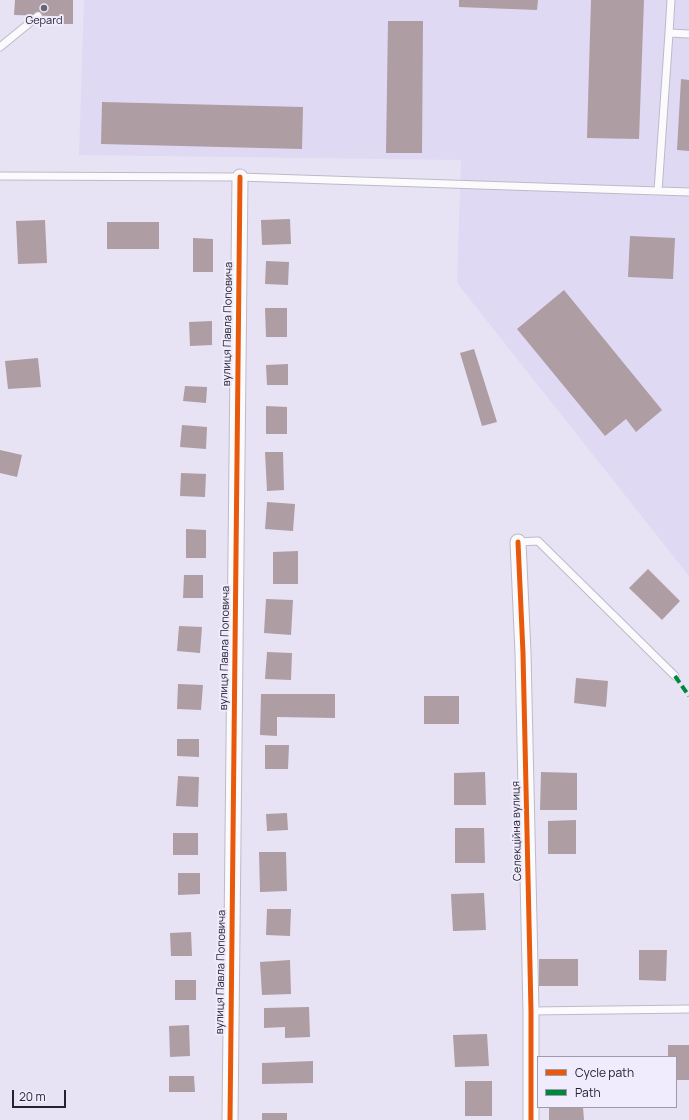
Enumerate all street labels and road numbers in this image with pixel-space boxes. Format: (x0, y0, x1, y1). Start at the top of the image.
street label: вулиця Павла Поповича (220, 262, 236, 386)
street label: вулиця Павла Поповича (217, 586, 233, 710)
street label: Селекційна вулиця (510, 781, 524, 881)
street label: вулиця Павла Поповича (213, 910, 229, 1034)

